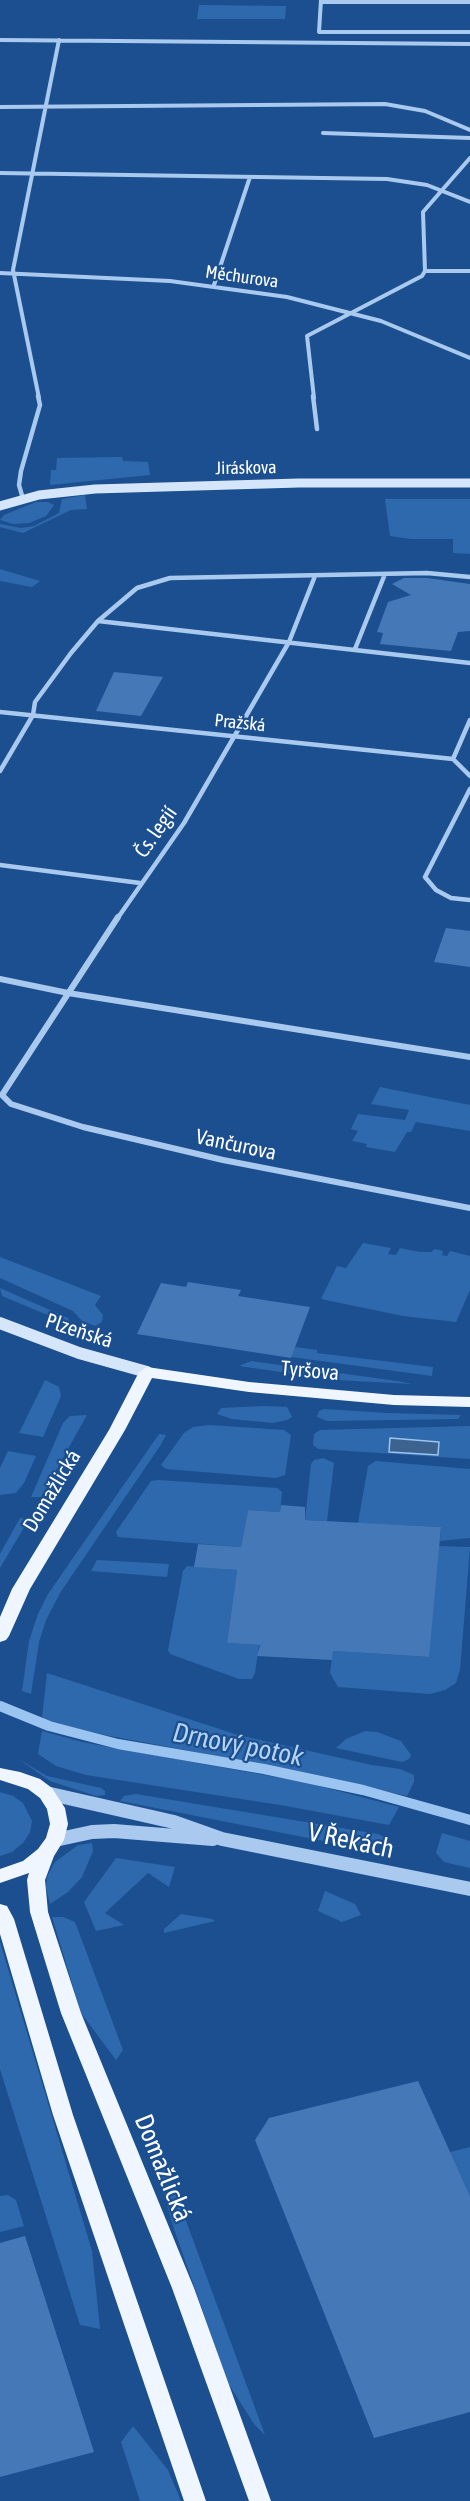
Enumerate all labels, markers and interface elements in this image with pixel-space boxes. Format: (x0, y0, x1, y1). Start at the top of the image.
street label: Měchurova (204, 261, 280, 293)
street label: Jiráskova (215, 457, 277, 479)
street label: Pražská (213, 710, 267, 736)
street label: Čs. legií (129, 801, 183, 863)
street label: Vančurova (193, 1124, 279, 1166)
street label: Plzeňská (42, 1308, 116, 1354)
street label: Tyršova (280, 1356, 340, 1386)
street label: Domažlická (18, 1445, 86, 1537)
water label: Drnový potok (170, 1716, 306, 1774)
street label: V Řekách (305, 1817, 397, 1865)
street label: Domažlická (127, 2110, 199, 2226)

